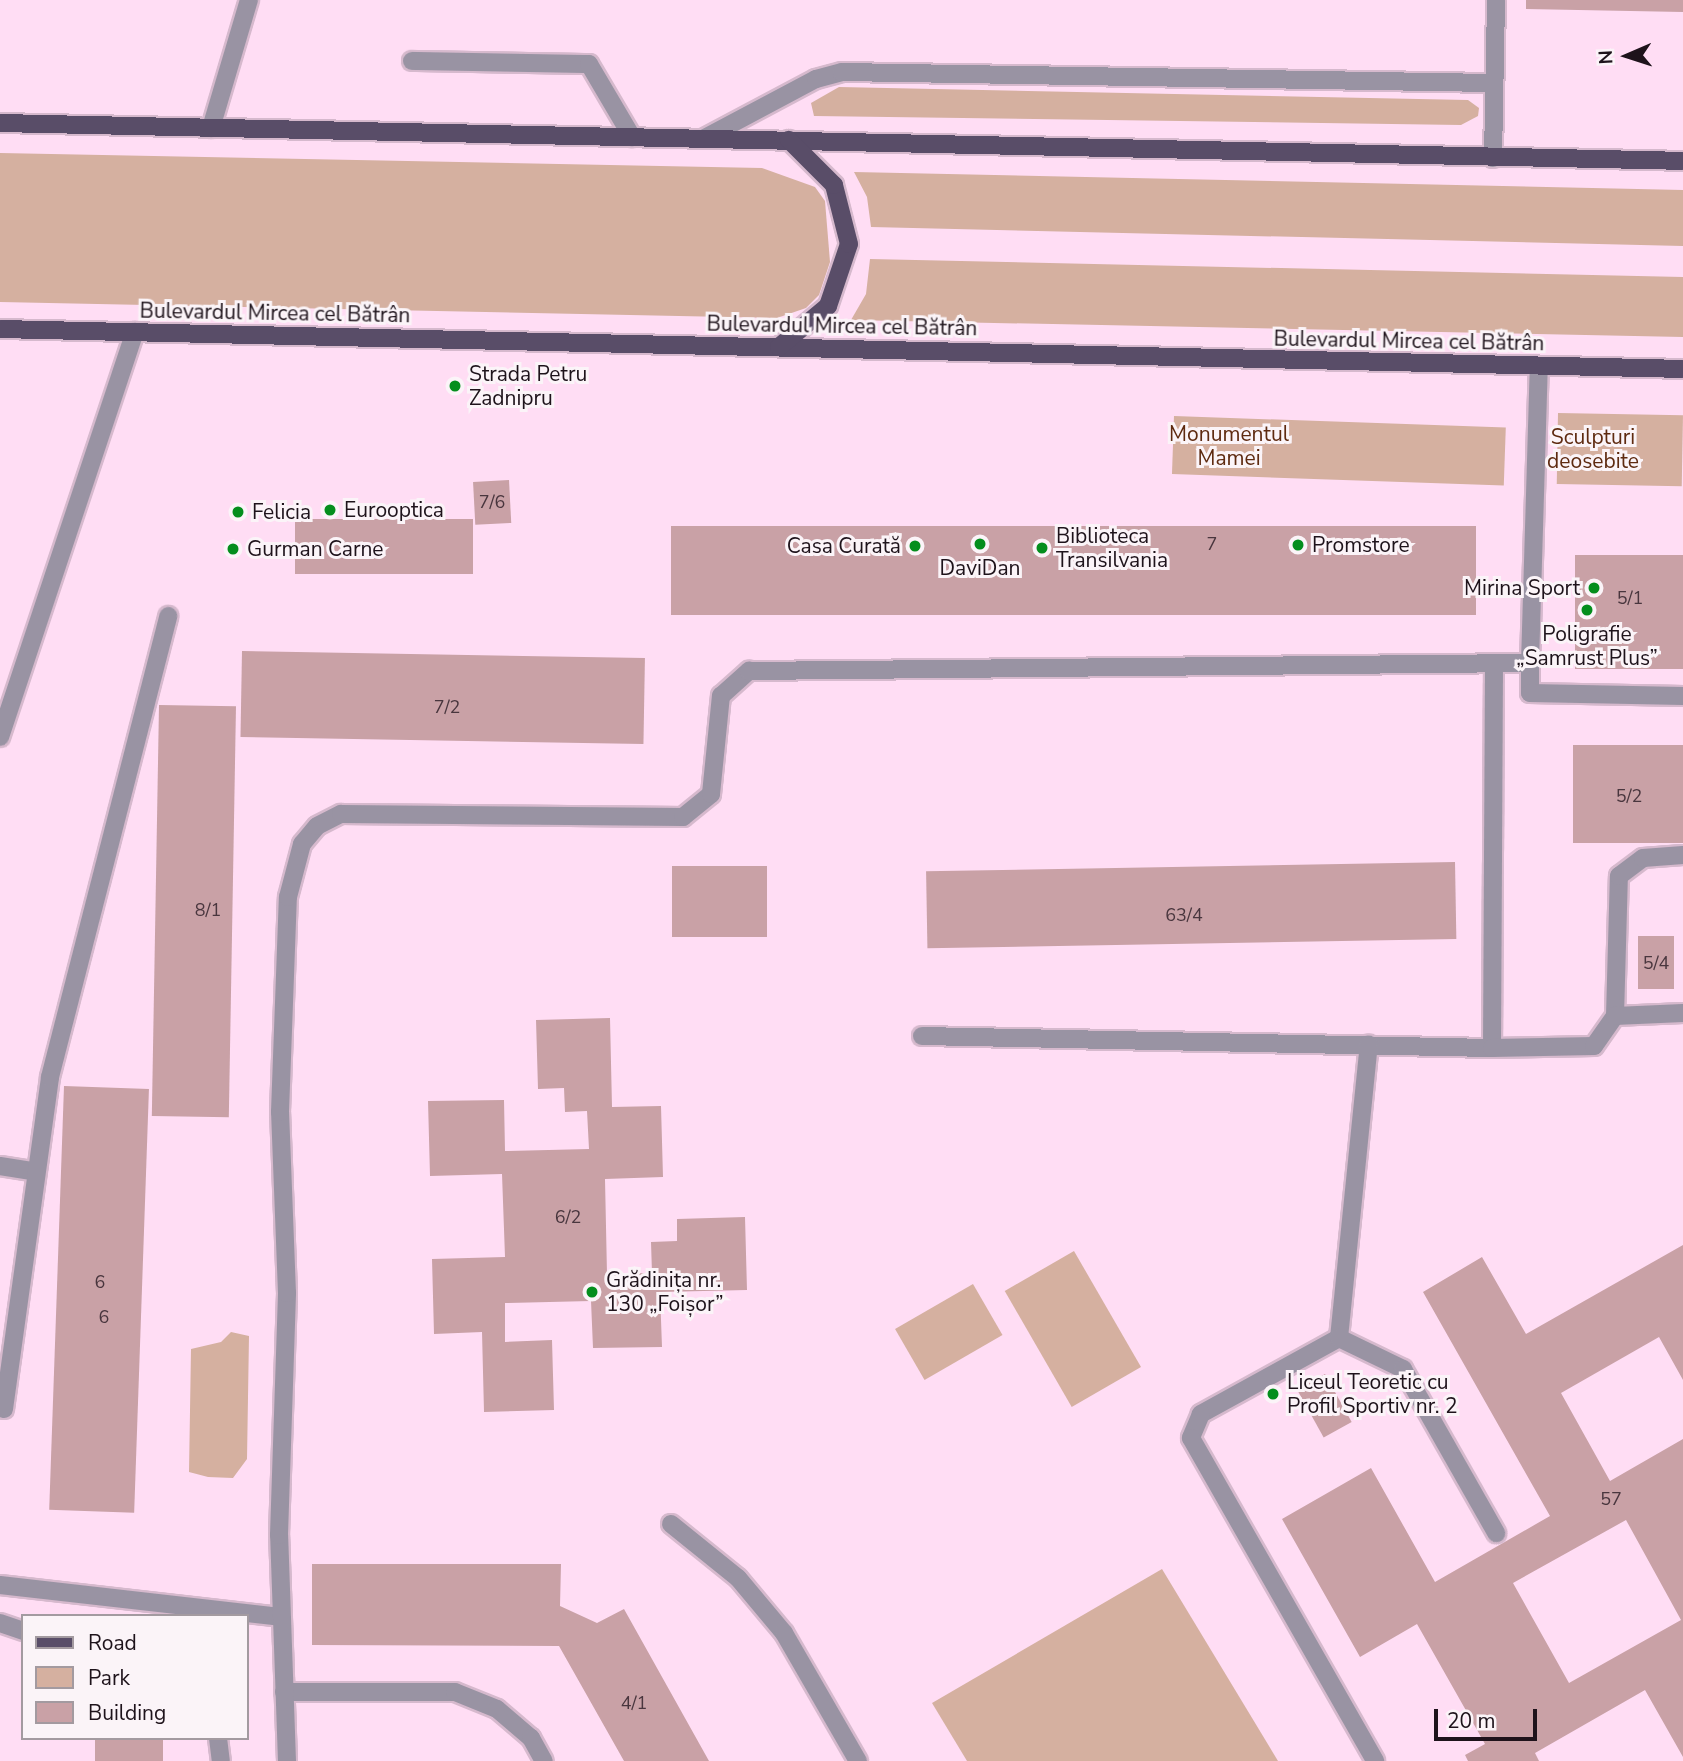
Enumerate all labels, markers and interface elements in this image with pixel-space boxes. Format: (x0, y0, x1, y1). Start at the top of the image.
north arrow (1592, 21, 1662, 91)
text: N (1593, 49, 1619, 65)
street label: Bulevardul Mircea cel Bătrân (139, 298, 411, 328)
street label: Bulevardul Mircea cel Bătrân (706, 311, 978, 341)
street label: Bulevardul Mircea cel Bătrân (1273, 326, 1545, 356)
place label: Strada Petru Zadnipru (469, 361, 587, 411)
marker: Strada Petru Zadnipru (447, 378, 463, 394)
park label: Monumentul Mamei (1169, 421, 1289, 471)
park label: Sculpturi deosebite (1547, 424, 1639, 474)
house number: 7/6 (479, 491, 505, 513)
place label: Eurooptica (344, 497, 444, 523)
place label: Felicia (252, 499, 311, 525)
marker: Eurooptica (322, 502, 338, 518)
marker: Felicia (230, 504, 246, 520)
place label: Biblioteca Transilvania (1056, 523, 1168, 573)
place label: Promstore (1312, 532, 1410, 558)
place label: Casa Curată (787, 533, 901, 559)
house number: 7 (1207, 533, 1217, 555)
place label: Gurman Carne (247, 536, 384, 562)
marker: DaviDan (972, 536, 988, 552)
marker: Promstore (1290, 537, 1306, 553)
marker: Casa Curată (907, 538, 923, 554)
marker: Biblioteca Transilvania (1034, 540, 1050, 556)
marker: Gurman Carne (225, 541, 241, 557)
place label: DaviDan (940, 555, 1020, 581)
place label: Mirina Sport (1464, 575, 1580, 601)
marker: Mirina Sport (1586, 580, 1602, 596)
house number: 5/1 (1617, 587, 1643, 609)
marker: Poligrafie „Samrust Plus” (1579, 602, 1595, 618)
place label: Poligrafie „Samrust Plus” (1516, 621, 1658, 671)
house number: 7/2 (434, 696, 460, 718)
house number: 5/2 (1616, 785, 1642, 807)
house number: 8/1 (195, 899, 221, 921)
house number: 63/4 (1165, 904, 1203, 926)
house number: 5/4 (1643, 952, 1669, 974)
house number: 6/2 (555, 1206, 581, 1228)
place label: Grădinița nr. 130 „Foișor” (606, 1267, 723, 1317)
house number: 6 (95, 1271, 105, 1293)
marker: Grădinița nr. 130 „Foișor” (584, 1284, 600, 1300)
house number: 6 (99, 1306, 109, 1328)
place label: Liceul Teoretic cu Profil Sportiv nr. 2 (1287, 1369, 1458, 1419)
marker: Liceul Teoretic cu Profil Sportiv nr. 2 (1265, 1386, 1281, 1402)
house number: 57 (1600, 1488, 1622, 1510)
legend (21, 1614, 248, 1740)
text: Road (88, 1629, 137, 1657)
text: Park (88, 1664, 130, 1692)
house number: 4/1 (621, 1692, 647, 1714)
scale bar (1438, 1694, 1541, 1738)
text: Building (88, 1699, 166, 1727)
text: 20 m (1447, 1707, 1496, 1735)

